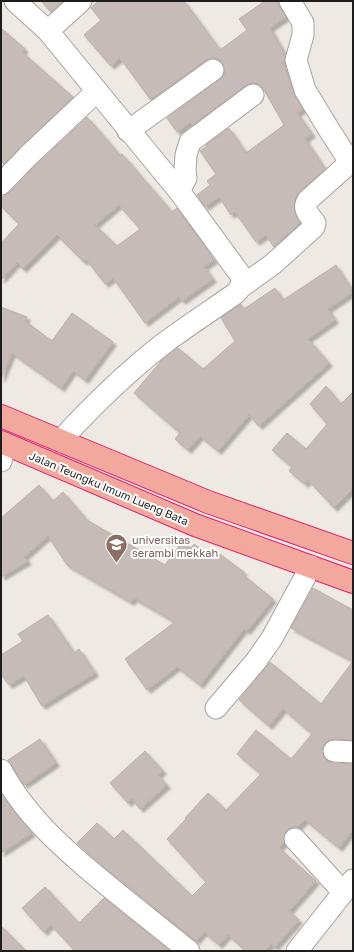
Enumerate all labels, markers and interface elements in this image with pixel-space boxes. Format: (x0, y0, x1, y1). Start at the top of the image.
street label: Jalan Teungku Imum Lueng Bata (28, 449, 190, 527)
school or university icon: universitas serambi mekkah (103, 532, 129, 565)
place label: universitas serambi mekkah (132, 533, 218, 559)

